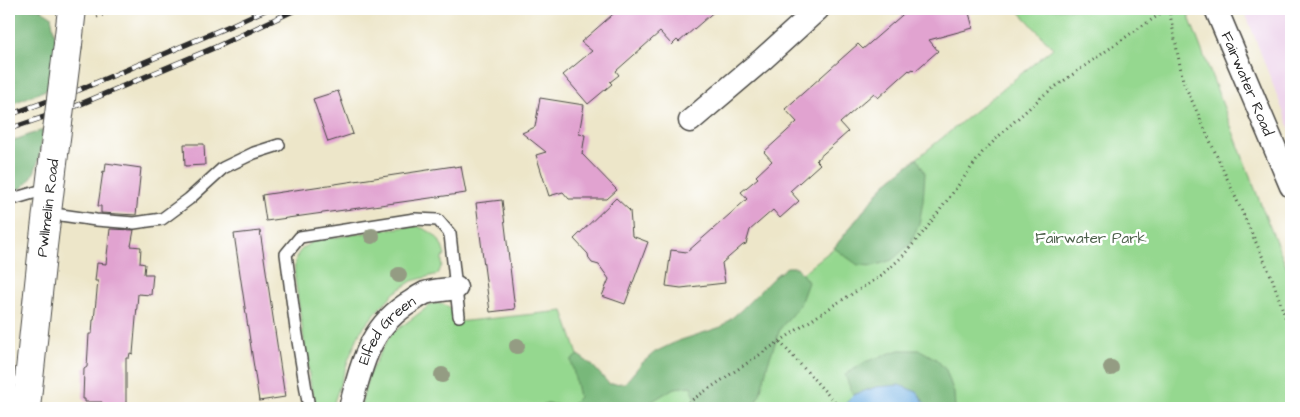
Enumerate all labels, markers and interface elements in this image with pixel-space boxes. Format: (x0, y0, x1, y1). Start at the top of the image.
street label: Fairwater Road (1216, 28, 1279, 139)
street label: Pwllmelin Road (32, 157, 64, 258)
park label: Fairwater Park (1035, 228, 1147, 249)
street label: Elfed Green (353, 290, 420, 368)

